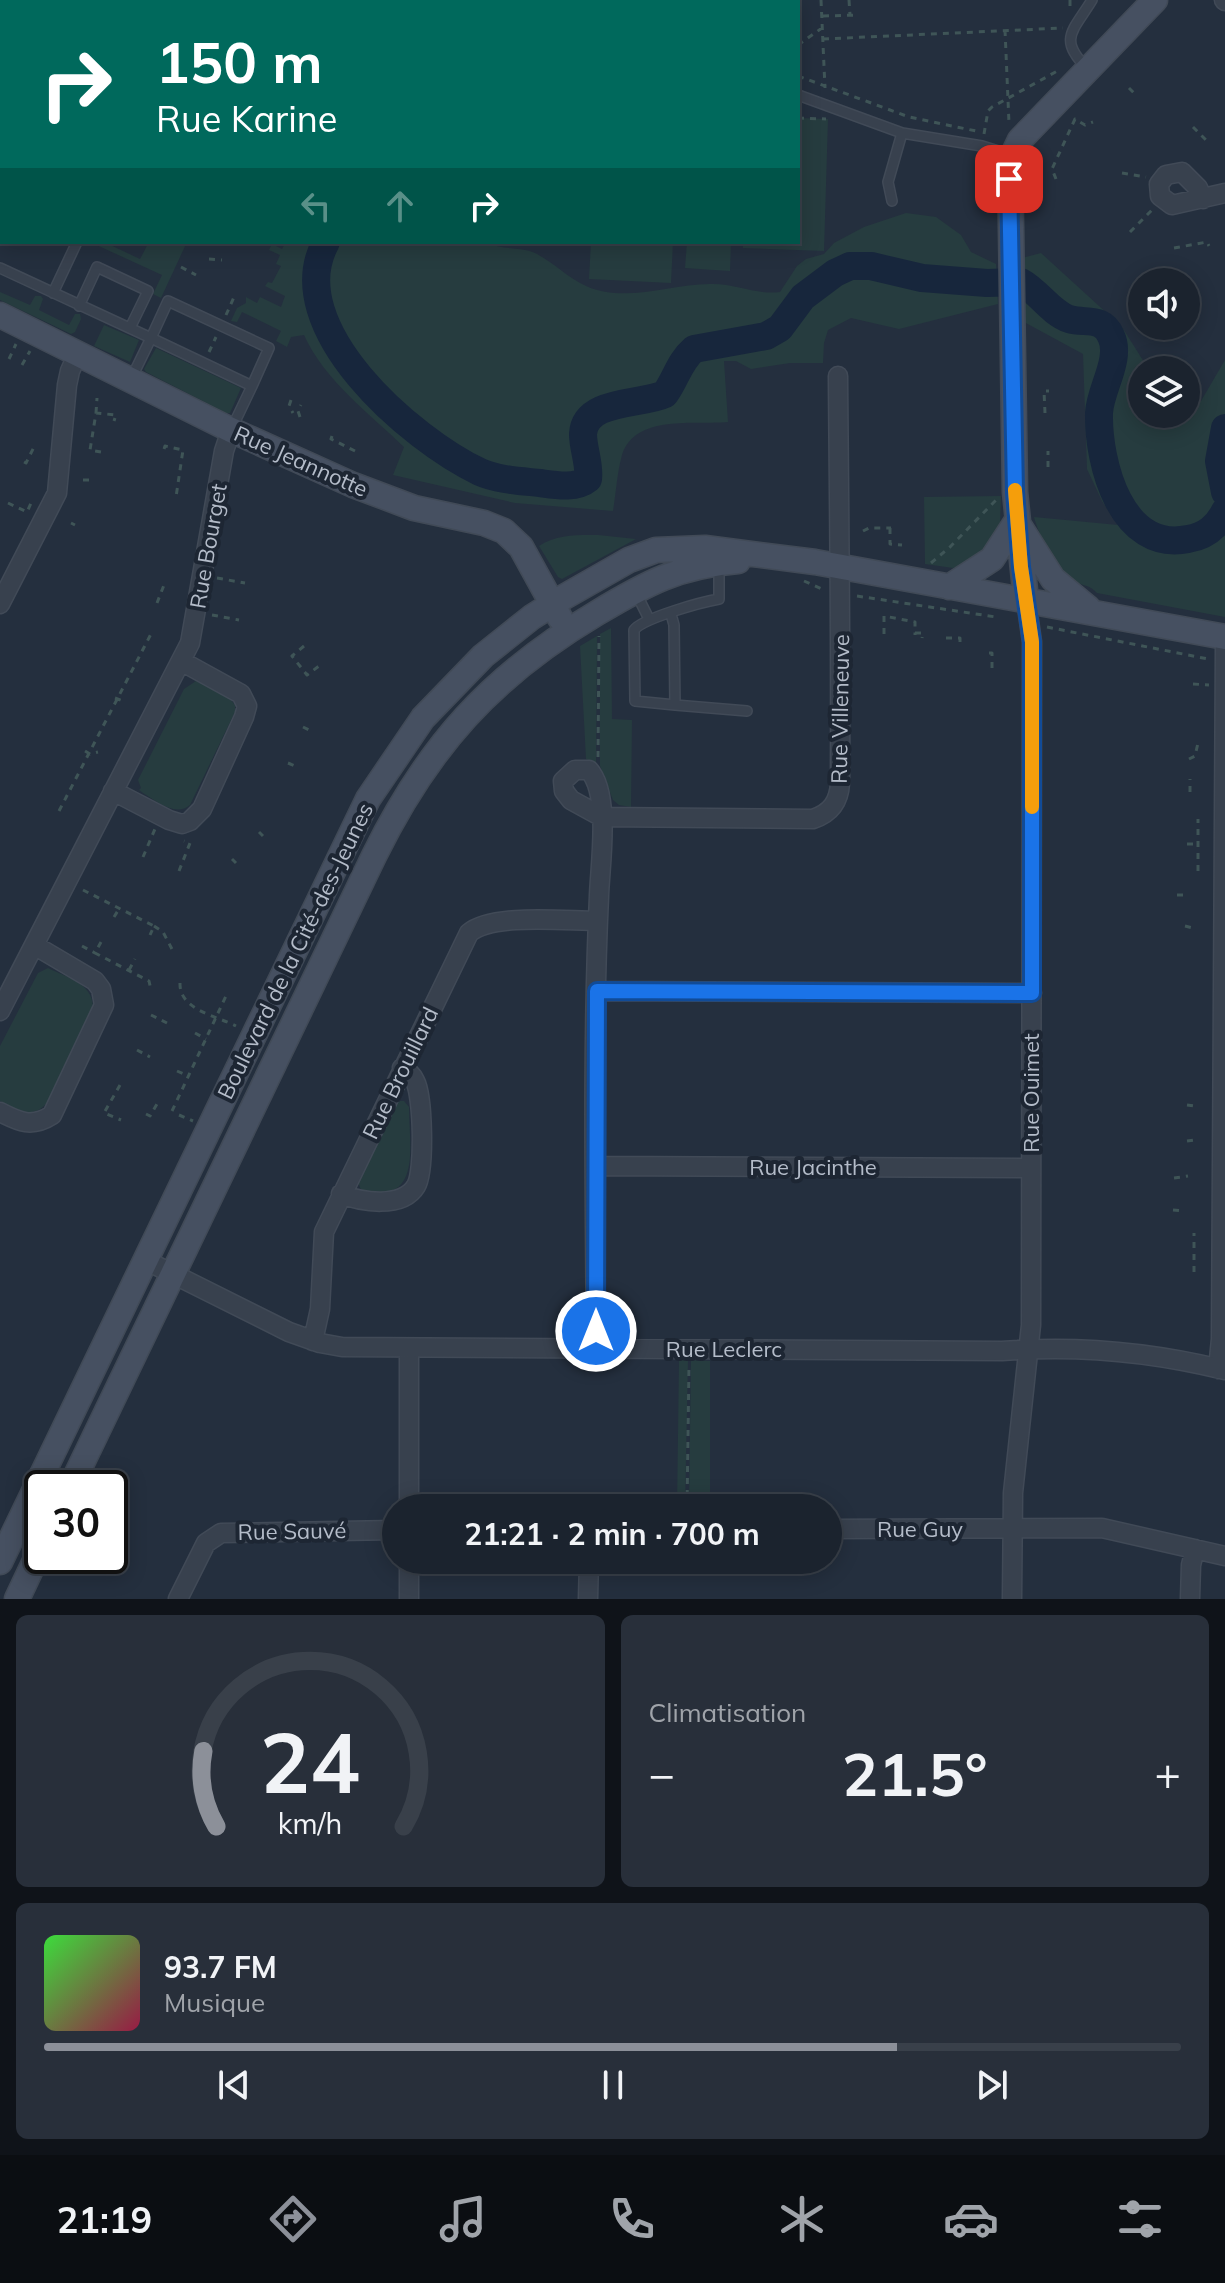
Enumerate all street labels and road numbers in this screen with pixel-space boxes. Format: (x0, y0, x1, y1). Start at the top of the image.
street label: Rue Jeannotte (230, 419, 372, 503)
street label: Rue Bourget (183, 481, 233, 611)
street label: Rue Villeneuve (825, 634, 855, 784)
street label: Boulevard de la Cité-des-Jeunes (211, 798, 379, 1104)
street label: Rue Brouillard (356, 1002, 444, 1144)
street label: Rue Ouimet (1017, 1033, 1045, 1153)
street label: Rue Jacinthe (749, 1153, 877, 1181)
street label: Rue Leclerc (666, 1335, 782, 1363)
street label: Rue Guy (877, 1515, 963, 1543)
street label: Rue Sauvé (237, 1516, 347, 1546)

